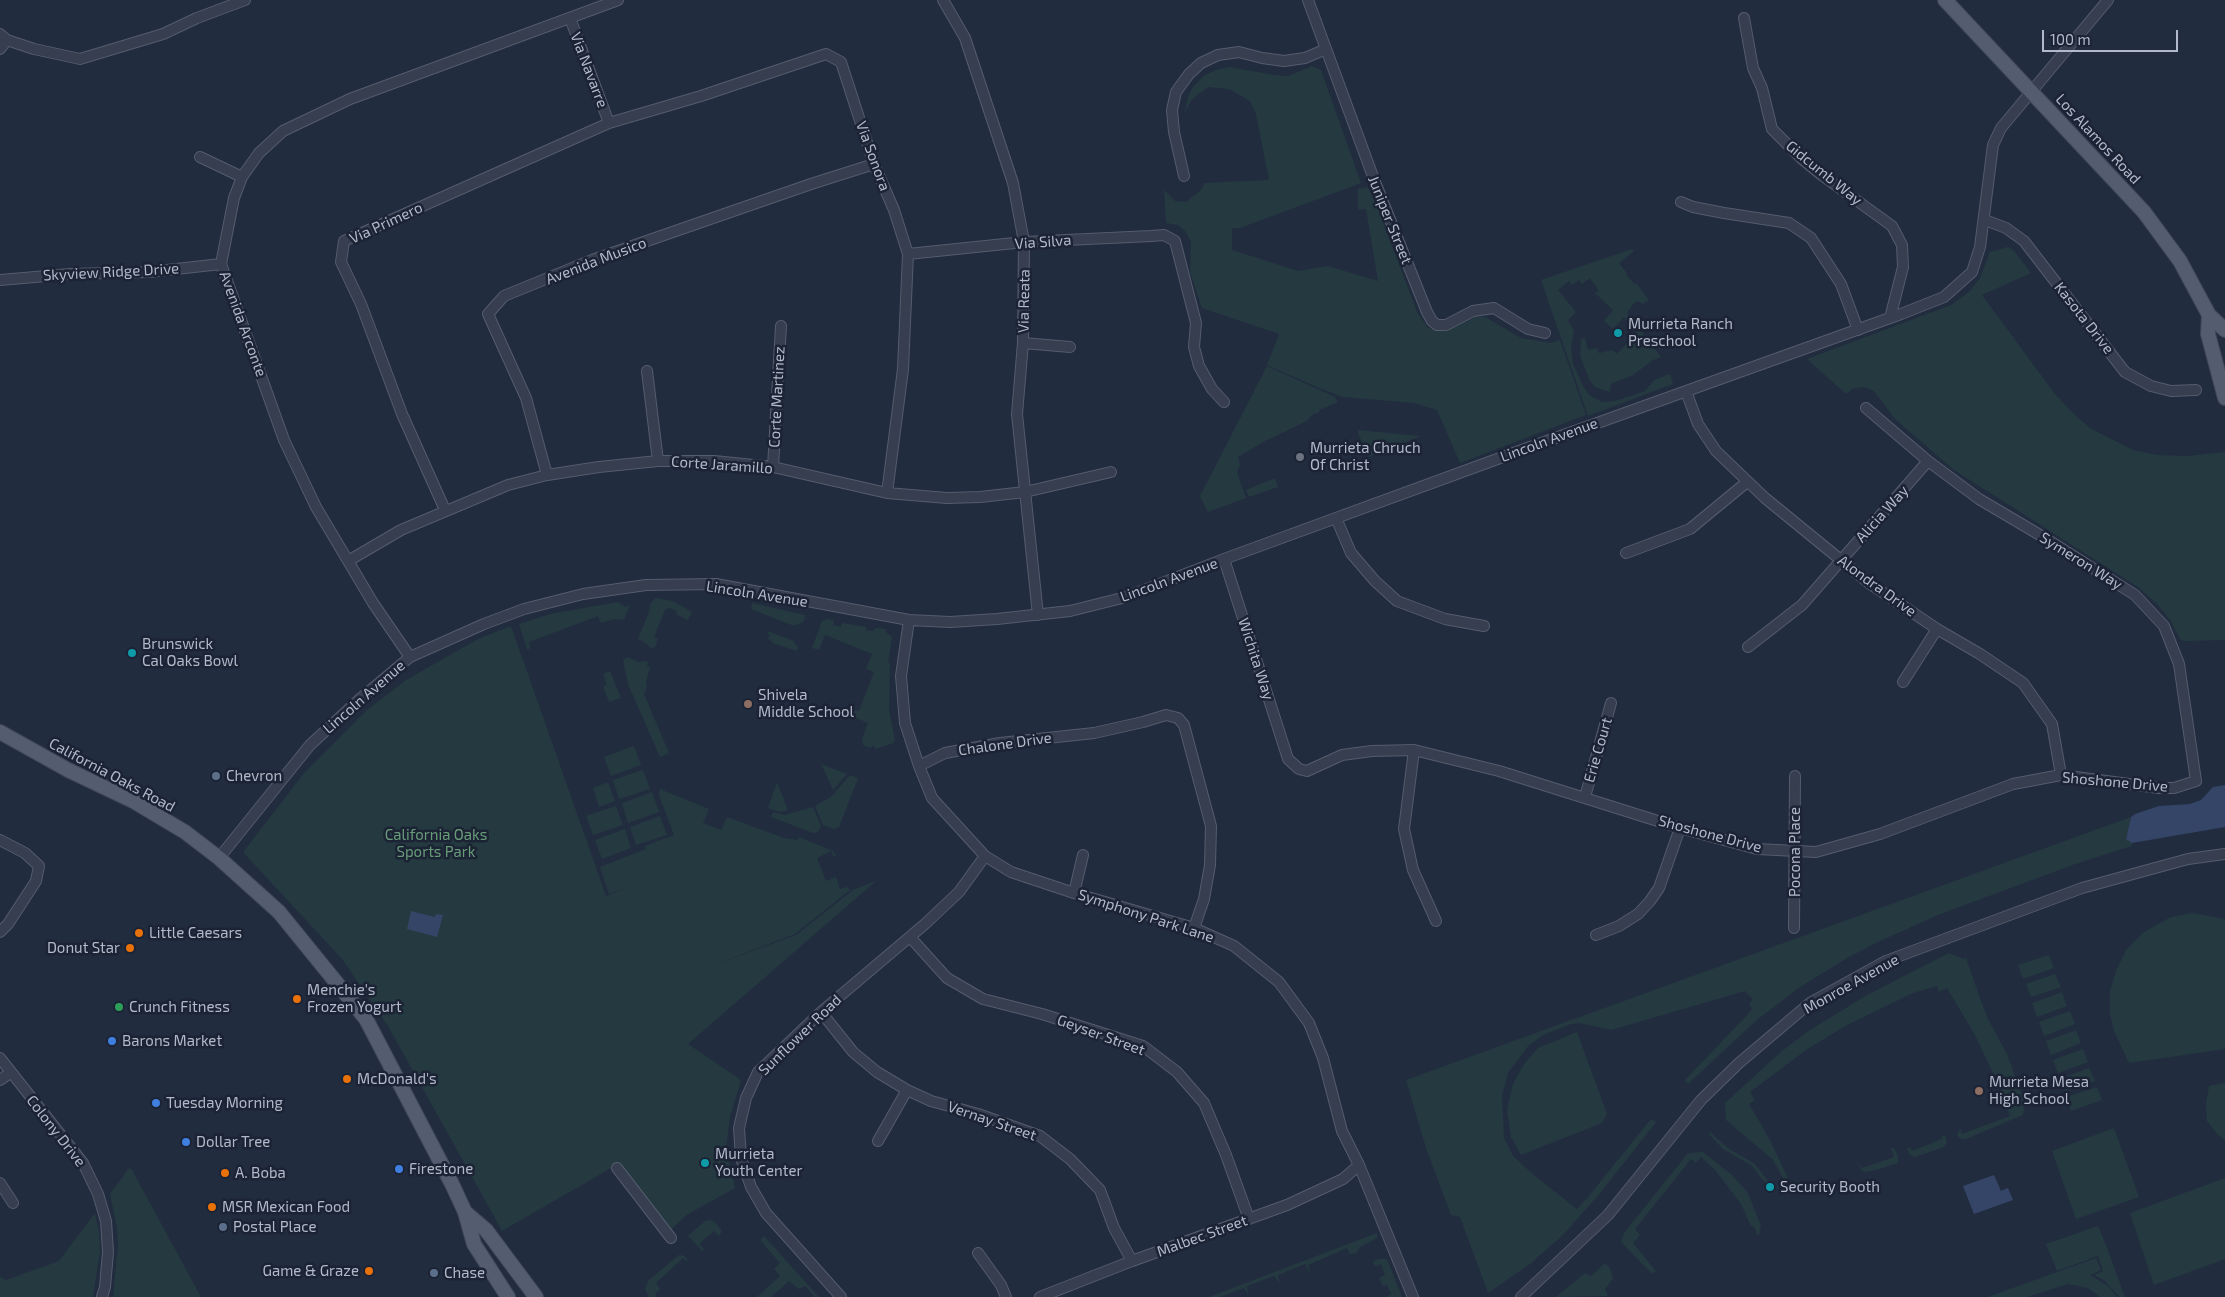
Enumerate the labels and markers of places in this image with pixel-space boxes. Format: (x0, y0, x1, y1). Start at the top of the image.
place label: Murrieta Ranch Preschool (1628, 315, 1733, 350)
marker: Murrieta Ranch Preschool (1612, 327, 1624, 339)
place label: Murrieta Chruch Of Christ (1310, 439, 1421, 474)
marker: Murrieta Chruch Of Christ (1294, 451, 1306, 463)
place label: Brunswick Cal Oaks Bowl (142, 635, 238, 670)
marker: Brunswick Cal Oaks Bowl (126, 647, 138, 659)
place label: Shivela Middle School (758, 686, 854, 721)
marker: Shivela Middle School (742, 698, 754, 710)
place label: Chevron (226, 767, 282, 785)
marker: Chevron (210, 770, 222, 782)
place label: Little Caesars (149, 924, 242, 942)
marker: Little Caesars (133, 927, 145, 939)
place label: Donut Star (47, 939, 120, 957)
marker: Donut Star (124, 942, 136, 954)
place label: Menchie's Frozen Yogurt (307, 981, 402, 1016)
marker: Menchie's Frozen Yogurt (291, 993, 303, 1005)
place label: Crunch Fitness (129, 998, 230, 1016)
marker: Crunch Fitness (113, 1001, 125, 1013)
place label: Barons Market (122, 1032, 222, 1050)
marker: Barons Market (106, 1035, 118, 1047)
place label: McDonald's (357, 1070, 437, 1088)
marker: McDonald's (341, 1073, 353, 1085)
place label: Murrieta Mesa High School (1989, 1073, 2089, 1108)
marker: Murrieta Mesa High School (1973, 1085, 1985, 1097)
place label: Tuesday Morning (166, 1094, 283, 1112)
marker: Tuesday Morning (150, 1097, 162, 1109)
place label: Dollar Tree (196, 1133, 270, 1151)
marker: Dollar Tree (180, 1136, 192, 1148)
place label: Murrieta Youth Center (715, 1145, 802, 1180)
marker: Murrieta Youth Center (699, 1157, 711, 1169)
place label: Firestone (409, 1160, 473, 1178)
marker: Firestone (393, 1163, 405, 1175)
place label: A. Boba (235, 1164, 286, 1182)
marker: A. Boba (219, 1167, 231, 1179)
place label: Security Booth (1780, 1178, 1880, 1196)
marker: Security Booth (1764, 1181, 1776, 1193)
place label: MSR Mexican Food (222, 1198, 350, 1216)
marker: MSR Mexican Food (206, 1201, 218, 1213)
place label: Postal Place (233, 1218, 316, 1236)
marker: Postal Place (217, 1221, 229, 1233)
place label: Game & Graze (263, 1262, 359, 1280)
place label: Chase (444, 1264, 485, 1282)
marker: Game & Graze (363, 1265, 375, 1277)
marker: Chase (428, 1267, 440, 1279)

